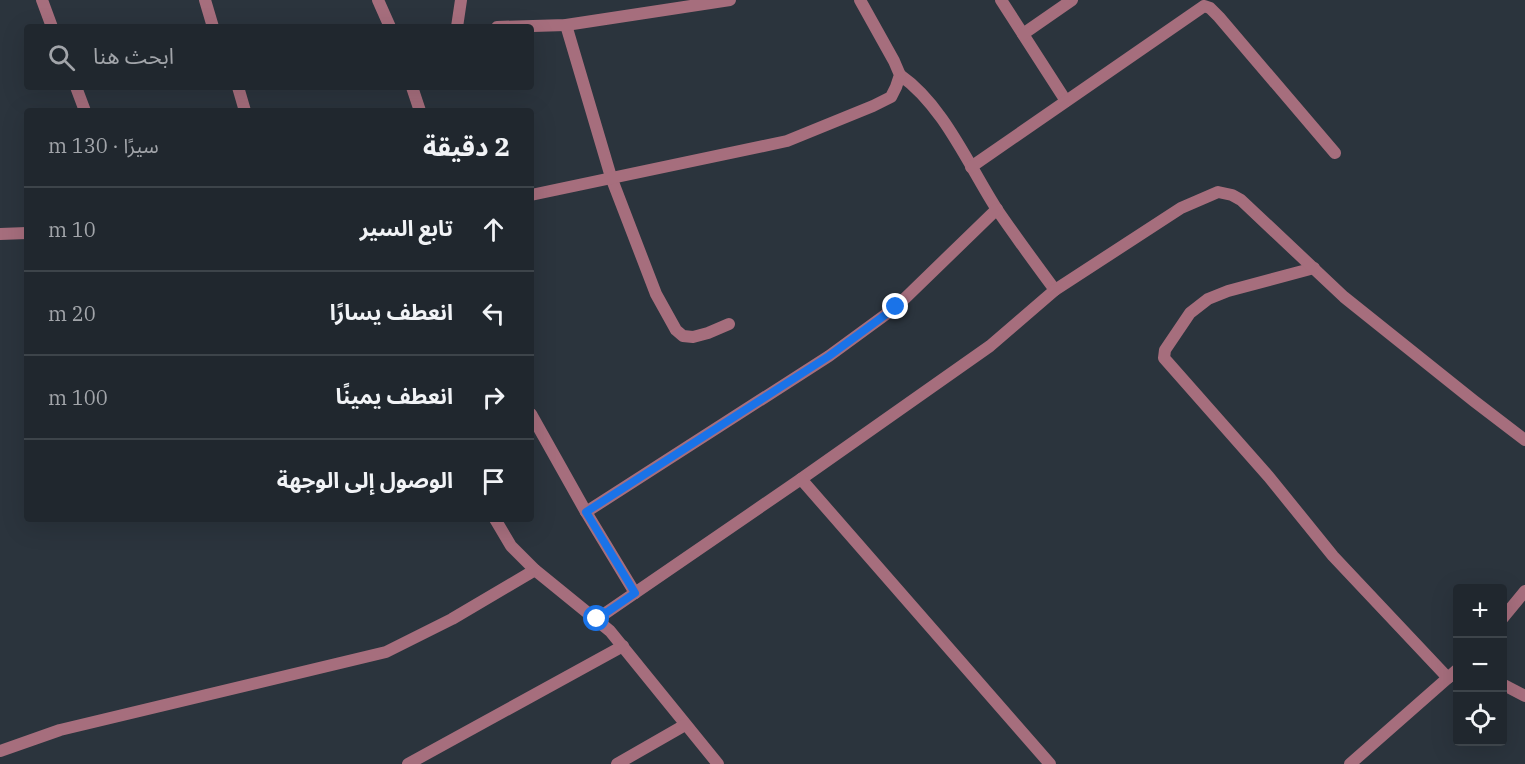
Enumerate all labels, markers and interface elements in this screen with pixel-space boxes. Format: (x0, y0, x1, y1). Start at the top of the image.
search box (24, 24, 534, 90)
icon: search (45, 41, 78, 74)
text: ابحث هنا (93, 41, 174, 70)
text: 2 دقيقة (423, 129, 510, 163)
text: سيرًا · 130 m (48, 132, 159, 159)
text: تابع السير (360, 213, 453, 242)
icon: ahead (477, 213, 510, 246)
text: 10 m (48, 216, 96, 243)
route end (882, 293, 908, 319)
text: انعطف يسارًا (330, 297, 453, 326)
icon: left (477, 297, 510, 330)
text: 20 m (48, 300, 96, 327)
text: انعطف يمينًا (335, 381, 453, 410)
icon: right (477, 381, 510, 414)
text: 100 m (48, 384, 108, 411)
text: الوصول إلى الوجهة (277, 465, 453, 494)
icon: arrive (477, 465, 510, 498)
map controls (1453, 584, 1507, 746)
button: + (1453, 584, 1507, 638)
route start (583, 605, 609, 631)
button: − (1453, 638, 1507, 692)
button: locate (1453, 692, 1507, 746)

